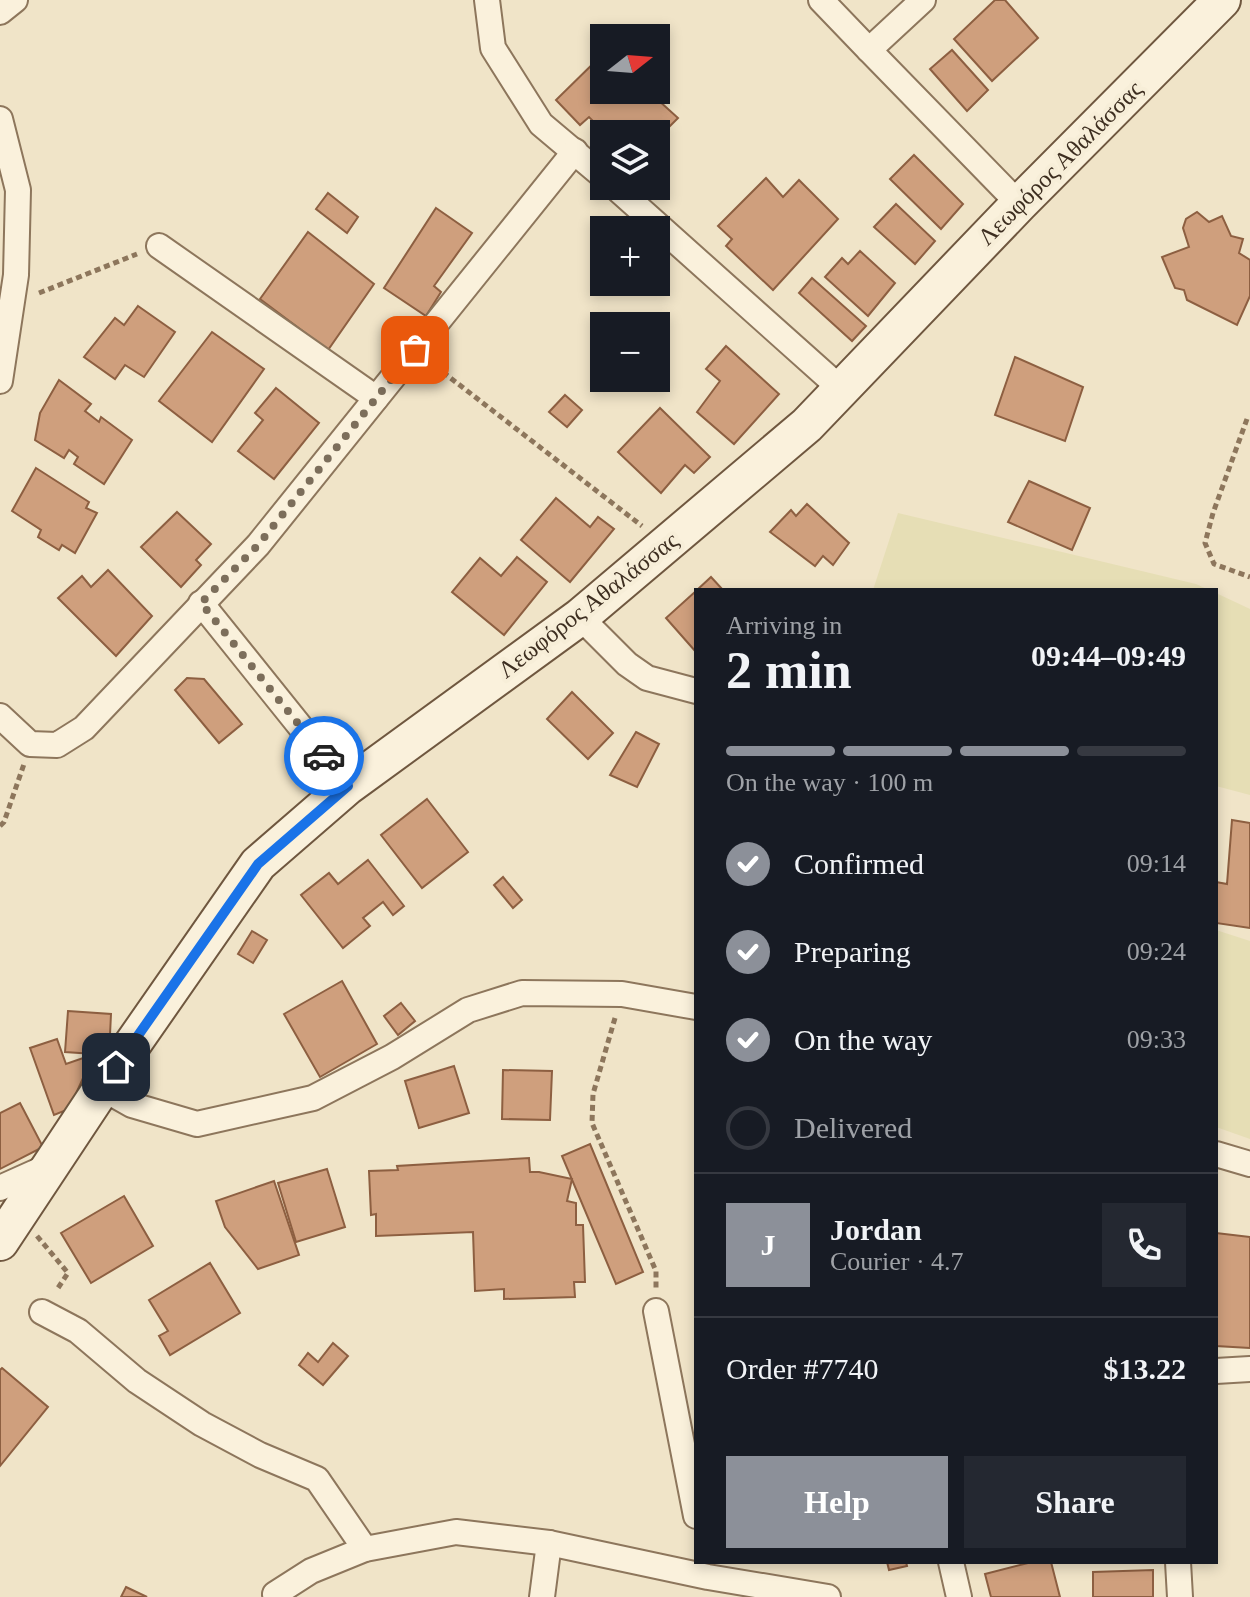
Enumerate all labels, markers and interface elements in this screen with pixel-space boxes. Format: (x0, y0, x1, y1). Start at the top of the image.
north arrow (590, 24, 670, 104)
map controls (590, 24, 670, 392)
street label: Λεωφόρος Αθαλάσσας (973, 75, 1148, 250)
button: layers (590, 120, 670, 200)
button: + (590, 216, 670, 296)
button: − (590, 312, 670, 392)
pin (381, 316, 449, 384)
icon: bag (393, 328, 437, 372)
street label: Λεωφόρος Αθαλάσσας (493, 526, 683, 683)
text: Arriving in (726, 611, 842, 640)
text: 09:44–09:49 (1031, 639, 1186, 672)
text: 2 min (726, 642, 852, 699)
courier (284, 716, 364, 796)
icon: car (302, 734, 346, 778)
text: On the way · 100 m (726, 768, 933, 797)
icon: check (726, 842, 770, 886)
text: Confirmed (794, 847, 924, 880)
text: 09:14 (1127, 849, 1186, 878)
icon: check (726, 930, 770, 974)
text: Preparing (794, 935, 911, 968)
text: 09:24 (1127, 937, 1186, 966)
icon: check (726, 1018, 770, 1062)
text: On the way (794, 1023, 932, 1056)
text: 09:33 (1127, 1025, 1186, 1054)
pin (82, 1033, 150, 1101)
icon: home (94, 1045, 138, 1089)
text: Delivered (794, 1111, 912, 1144)
button: phone (1102, 1203, 1186, 1287)
text: Jordan (830, 1213, 922, 1246)
text: J (761, 1228, 776, 1261)
text: Courier · 4.7 (830, 1247, 964, 1276)
text: Order #7740 (726, 1352, 878, 1385)
text: $13.22 (1104, 1352, 1186, 1385)
button: Help (726, 1456, 948, 1548)
button: Share (964, 1456, 1186, 1548)

